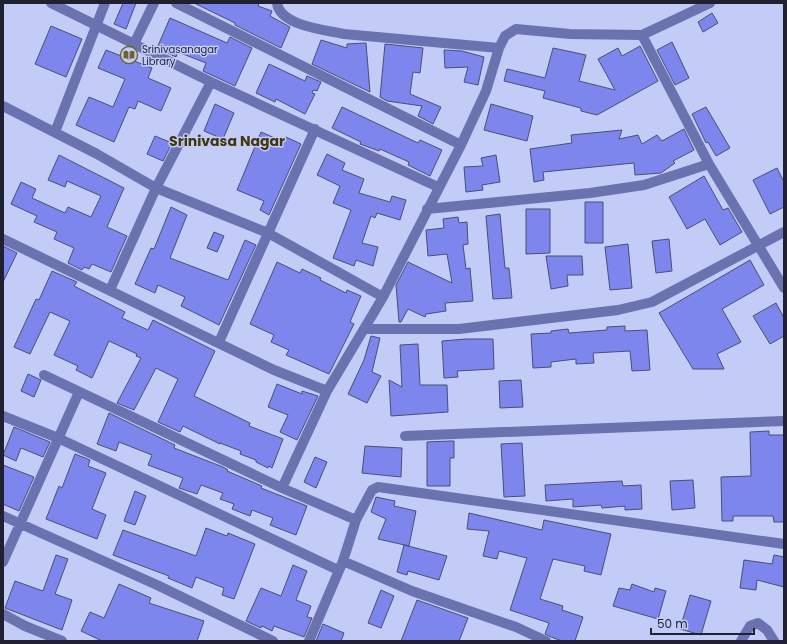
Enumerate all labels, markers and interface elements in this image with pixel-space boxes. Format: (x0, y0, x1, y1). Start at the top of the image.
place label: Srinivasanagar Library (142, 42, 218, 69)
library icon: Srinivasanagar Library (119, 45, 139, 65)
district label: Srinivasa Nagar (169, 131, 285, 151)
scale bar (651, 610, 754, 636)
text: 50 m (657, 615, 688, 632)

